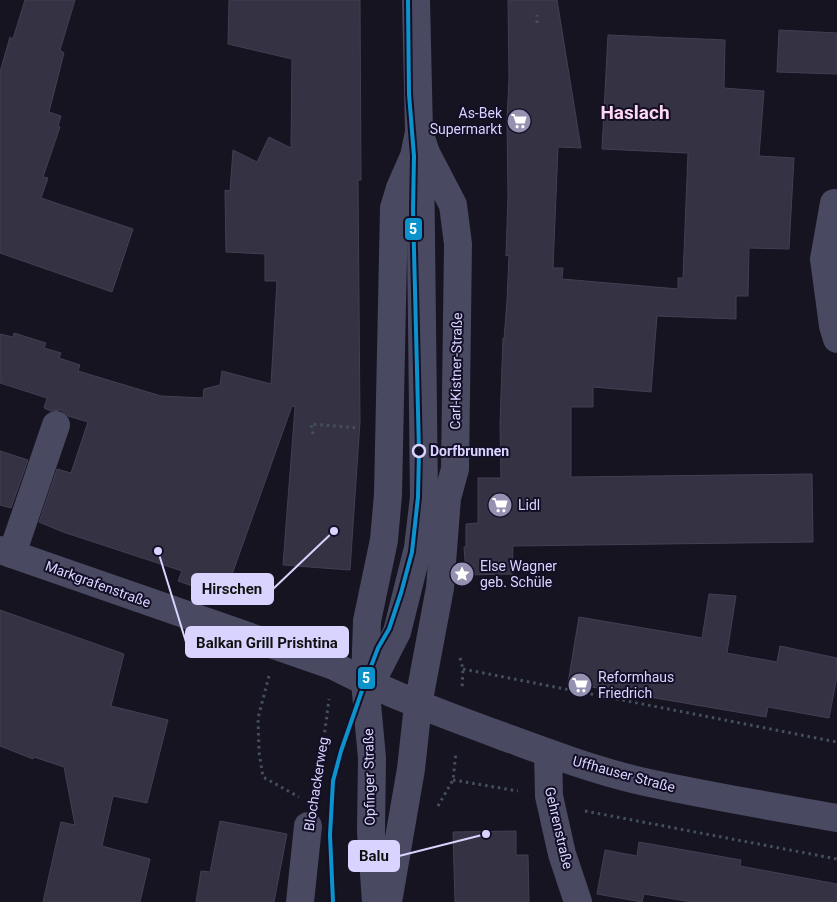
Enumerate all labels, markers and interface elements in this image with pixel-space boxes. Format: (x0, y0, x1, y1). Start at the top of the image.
district label: Haslach (600, 101, 670, 124)
place label: As-Bek Supermarkt (430, 105, 503, 137)
supermarket icon: As-Bek Supermarkt (506, 108, 532, 134)
line badge: 5 (404, 217, 423, 241)
text: 5 (409, 221, 417, 237)
street label: Carl-Kistner-Straße (447, 312, 465, 430)
place label: Dorfbrunnen (430, 443, 509, 459)
marker: Dorfbrunnen (412, 444, 426, 458)
supermarket icon: Lidl (487, 492, 513, 518)
place label: Lidl (518, 497, 540, 513)
street label: Markgrafenstraße (43, 558, 153, 610)
place label: Else Wagner geb. Schüle (480, 558, 557, 590)
place icon: Else Wagner geb. Schüle (449, 561, 475, 587)
callout: Hirschen (192, 574, 273, 604)
text: Hirschen (202, 580, 262, 598)
callout: Balkan Grill Prishtina (186, 627, 348, 657)
text: Balkan Grill Prishtina (196, 634, 338, 652)
line badge: 5 (357, 666, 376, 690)
place label: Reformhaus Friedrich (598, 669, 674, 701)
text: 5 (362, 670, 370, 686)
supermarket icon: Reformhaus Friedrich (567, 672, 593, 698)
street label: Opfinger Straße (360, 728, 378, 826)
street label: Blochackerweg (301, 736, 331, 832)
street label: Uffhauser Straße (571, 753, 677, 795)
street label: Gehrenstraße (542, 785, 576, 871)
callout: Balu (349, 841, 399, 871)
text: Balu (359, 847, 389, 865)

